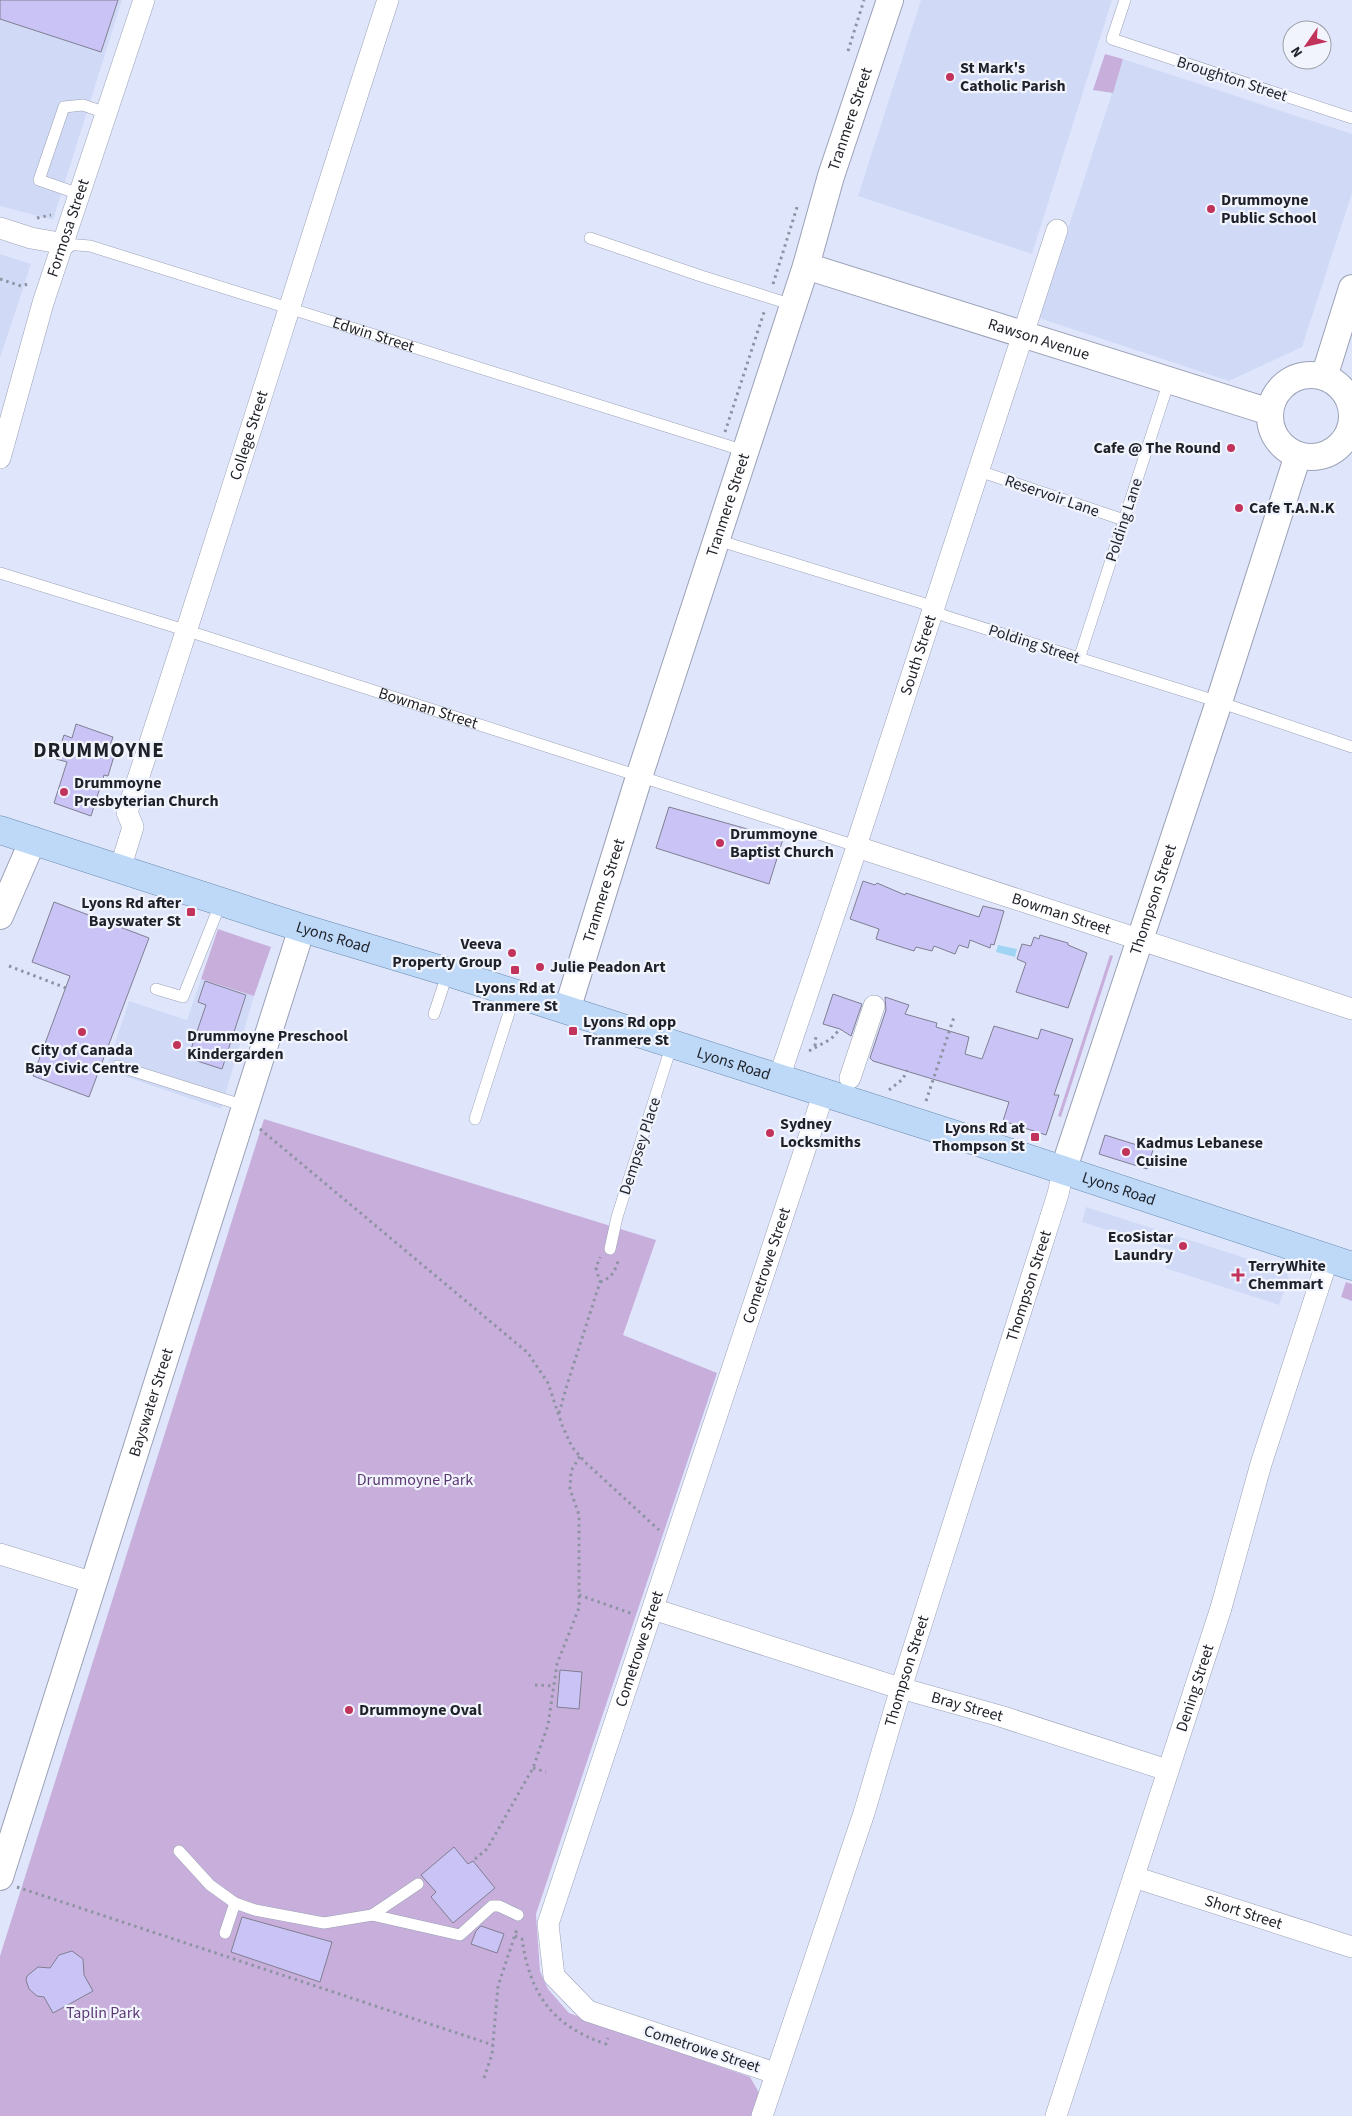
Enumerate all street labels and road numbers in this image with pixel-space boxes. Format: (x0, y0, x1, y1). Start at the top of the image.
street label: Broughton Street (1174, 51, 1291, 107)
street label: Tranmere Street (823, 64, 878, 174)
street label: Formosa Street (41, 176, 95, 280)
street label: Edwin Street (330, 312, 418, 358)
street label: Rawson Avenue (985, 313, 1092, 366)
street label: College Street (224, 387, 274, 483)
street label: Tranmere Street (701, 450, 755, 560)
street label: Reservoir Lane (1002, 470, 1102, 523)
street label: Polding Lane (1100, 475, 1148, 565)
street label: South Street (895, 612, 942, 698)
street label: Polding Street (986, 619, 1083, 669)
street label: Bowman Street (376, 682, 481, 735)
street label: Tranmere Street (577, 835, 630, 945)
street label: Thompson Street (1125, 841, 1182, 958)
street label: Bowman Street (1009, 887, 1114, 941)
street label: Lyons Road (293, 916, 373, 959)
street label: Lyons Road (694, 1041, 773, 1086)
street label: Dempsey Place (614, 1094, 666, 1198)
street label: Lyons Road (1079, 1166, 1159, 1211)
street label: Cometrowe Street (737, 1204, 796, 1326)
street label: Thompson Street (1001, 1227, 1057, 1344)
street label: Bayswater Street (123, 1345, 179, 1460)
street label: Cometrowe Street (610, 1587, 669, 1710)
street label: Thompson Street (879, 1612, 935, 1729)
street label: Dening Street (1171, 1641, 1220, 1735)
street label: Bray Street (929, 1686, 1006, 1727)
street label: Short Street (1202, 1889, 1286, 1935)
street label: Cometrowe Street (641, 2020, 763, 2078)

